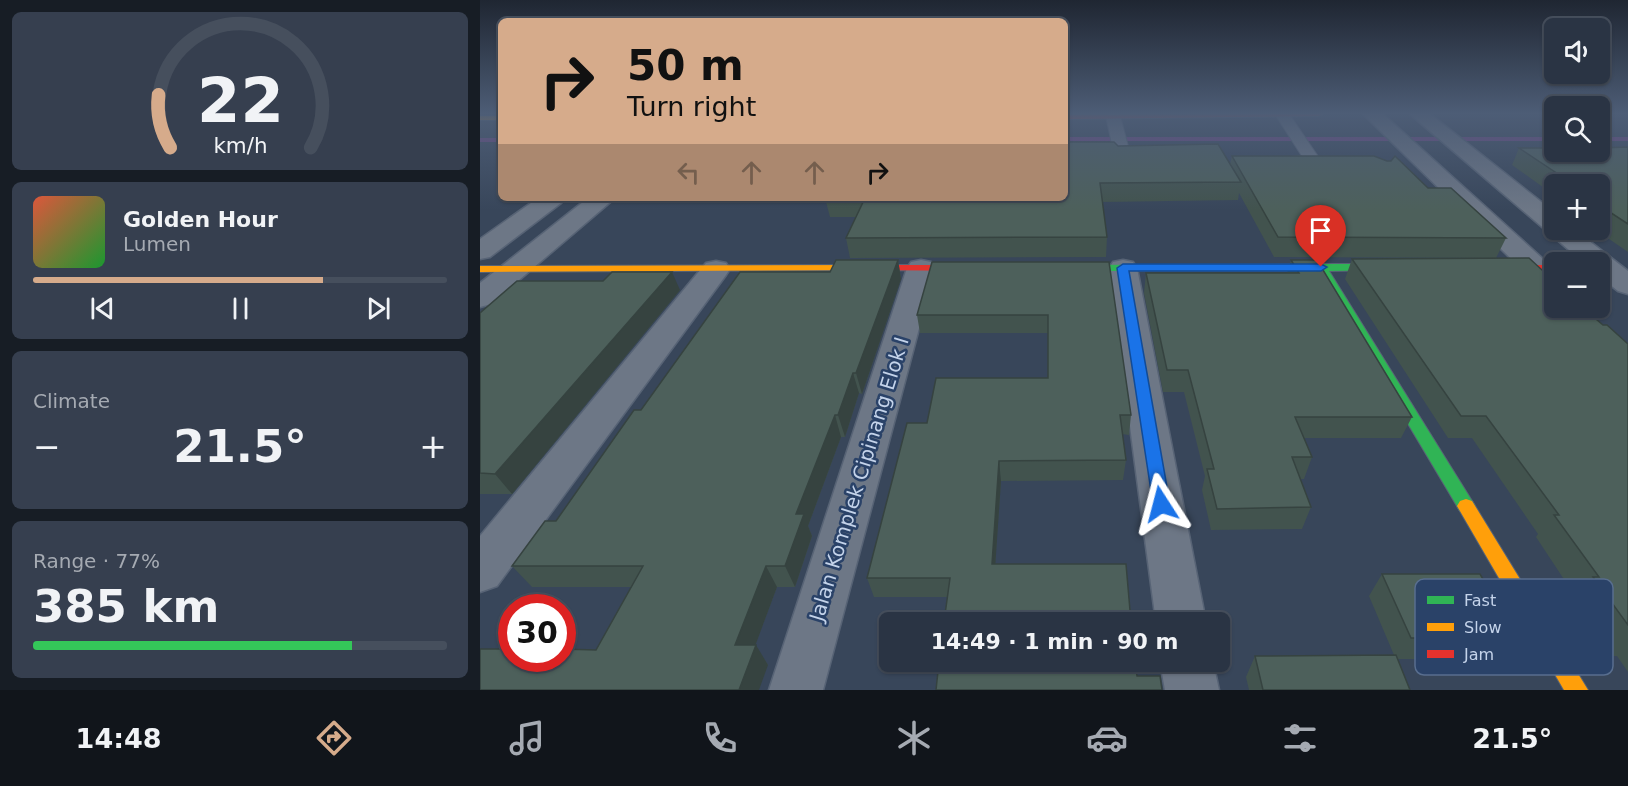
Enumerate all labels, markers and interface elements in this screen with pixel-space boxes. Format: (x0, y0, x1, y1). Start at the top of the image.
map controls (1544, 18, 1610, 318)
button: sound (1544, 18, 1610, 84)
text: 50 m (627, 41, 744, 90)
icon: right (528, 42, 606, 120)
text: 22 (197, 64, 283, 137)
text: Turn right (627, 91, 756, 122)
button: search (1544, 96, 1610, 162)
text: km/h (213, 133, 267, 158)
icon: left (672, 156, 705, 189)
icon: ahead (735, 156, 768, 189)
icon: ahead (798, 156, 831, 189)
icon: right (861, 156, 894, 189)
button: + (1544, 174, 1610, 240)
pin (1295, 205, 1346, 267)
text: Golden Hour (123, 207, 278, 232)
icon: arrive (1304, 214, 1337, 247)
text: Lumen (123, 232, 191, 256)
button: − (1544, 252, 1610, 318)
icon: previous (86, 292, 119, 325)
icon: pause (224, 292, 257, 325)
icon: next (362, 292, 395, 325)
street label: Jalan Komplek Cipinang Elok I (804, 334, 914, 626)
text: Climate (33, 389, 110, 413)
text: 21.5° (173, 420, 307, 473)
text: − (33, 427, 61, 466)
text: + (419, 427, 447, 466)
position arrow (1129, 472, 1193, 536)
text: Range · 77% (33, 549, 160, 573)
legend (1415, 579, 1613, 675)
text: 385 km (33, 580, 219, 633)
text: Fast (1464, 591, 1496, 610)
speed limit sign: 30 (498, 594, 576, 672)
text: Slow (1464, 618, 1501, 637)
text: 14:49 · 1 min · 90 m (931, 629, 1178, 654)
text: Jam (1463, 645, 1494, 664)
icon: directions (313, 717, 355, 759)
icon: music (506, 717, 548, 759)
icon: phone (699, 717, 741, 759)
icon: climate (893, 717, 935, 759)
icon: car (1086, 717, 1128, 759)
icon: filters (1279, 717, 1321, 759)
text: 14:48 (76, 723, 162, 754)
text: 21.5° (1472, 723, 1552, 754)

